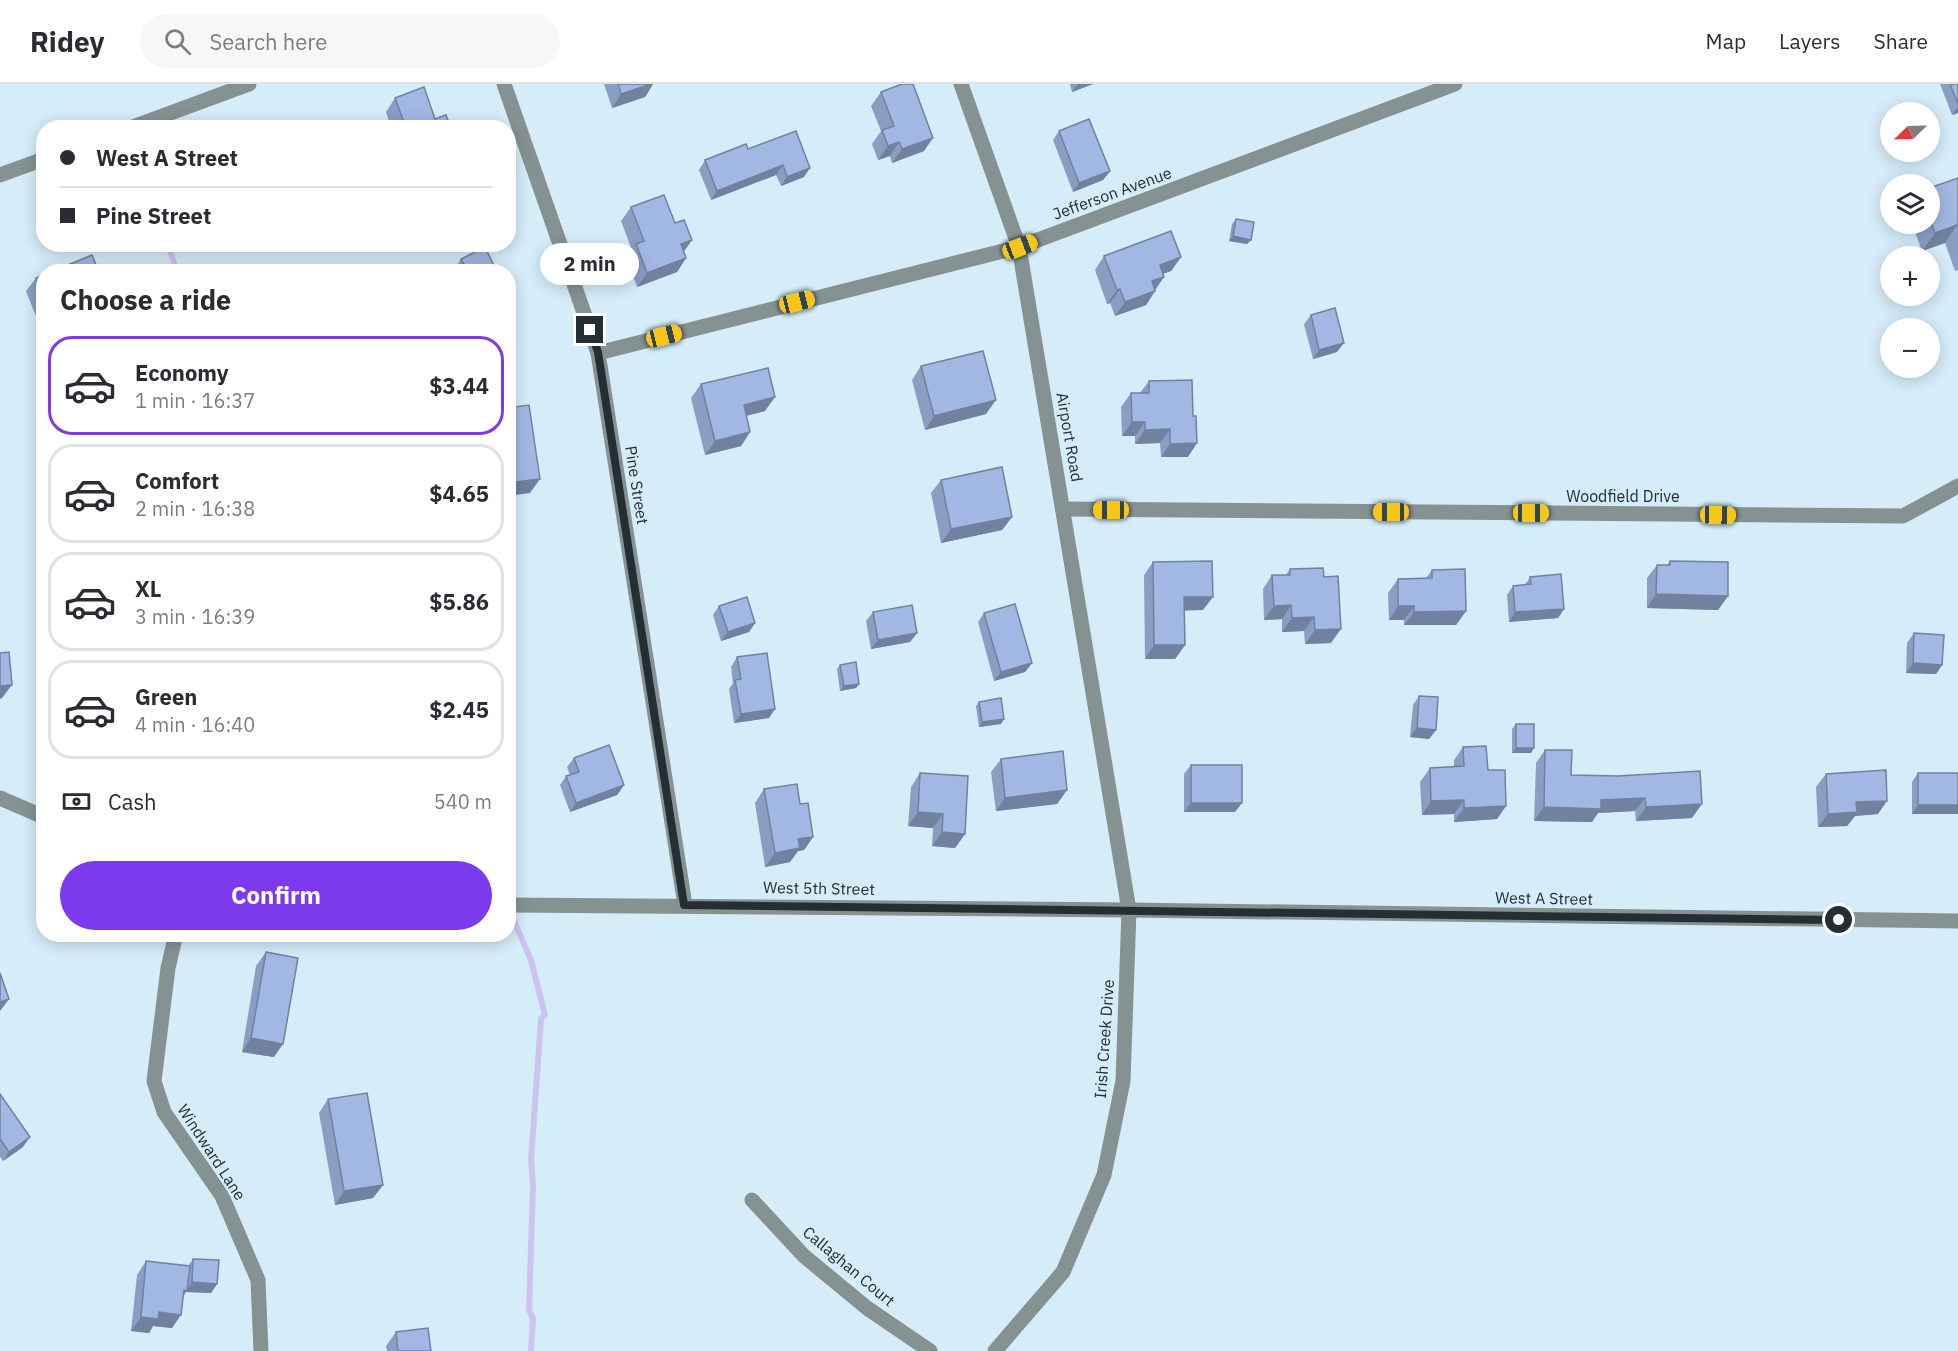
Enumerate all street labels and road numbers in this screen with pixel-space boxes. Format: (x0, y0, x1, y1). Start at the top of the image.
street label: Jefferson Avenue (1050, 162, 1174, 224)
street label: Airport Road (1052, 391, 1088, 483)
street label: Pine Street (621, 444, 653, 526)
street label: Woodfield Drive (1566, 486, 1680, 506)
street label: West 5th Street (763, 877, 875, 899)
street label: West A Street (1495, 887, 1593, 909)
street label: Irish Creek Drive (1090, 978, 1118, 1099)
street label: Windward Lane (174, 1100, 251, 1204)
street label: Callaghan Court (799, 1222, 899, 1310)

